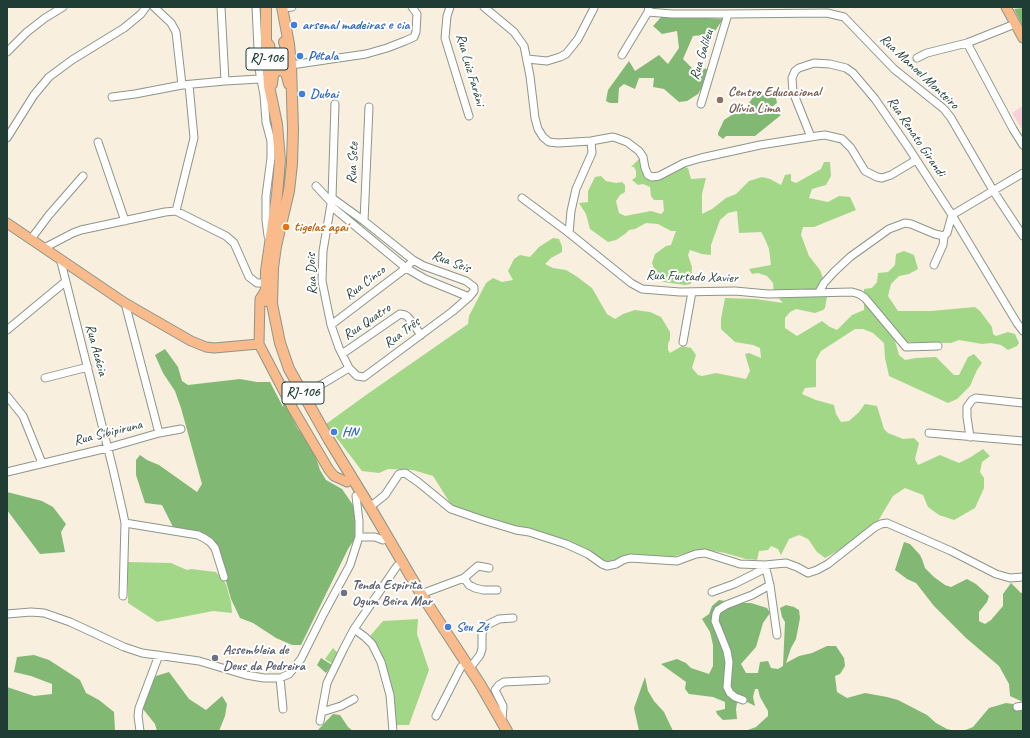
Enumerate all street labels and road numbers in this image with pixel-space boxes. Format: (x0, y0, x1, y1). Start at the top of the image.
street label: Rua Galileu (686, 28, 718, 82)
street label: Rua Manoel Monteiro (876, 31, 962, 113)
street label: Rua Luiz Farâni (452, 32, 488, 108)
road number: RJ-106 (246, 48, 288, 70)
street label: Rua Renato Girandi (883, 94, 949, 180)
street label: Rua Sete (344, 142, 362, 184)
street label: Rua Seis (429, 247, 473, 277)
street label: Rua Dois (303, 253, 321, 295)
street label: Rua Cinco (341, 262, 389, 304)
street label: Rua Furtado Xavier (646, 267, 738, 287)
street label: Rua Quatro (340, 300, 394, 344)
street label: Rua Três (381, 314, 423, 352)
street label: Rua Acácia (81, 322, 111, 378)
road number: RJ-106 (282, 382, 324, 404)
street label: Rua Sibipiruna (72, 416, 144, 450)

